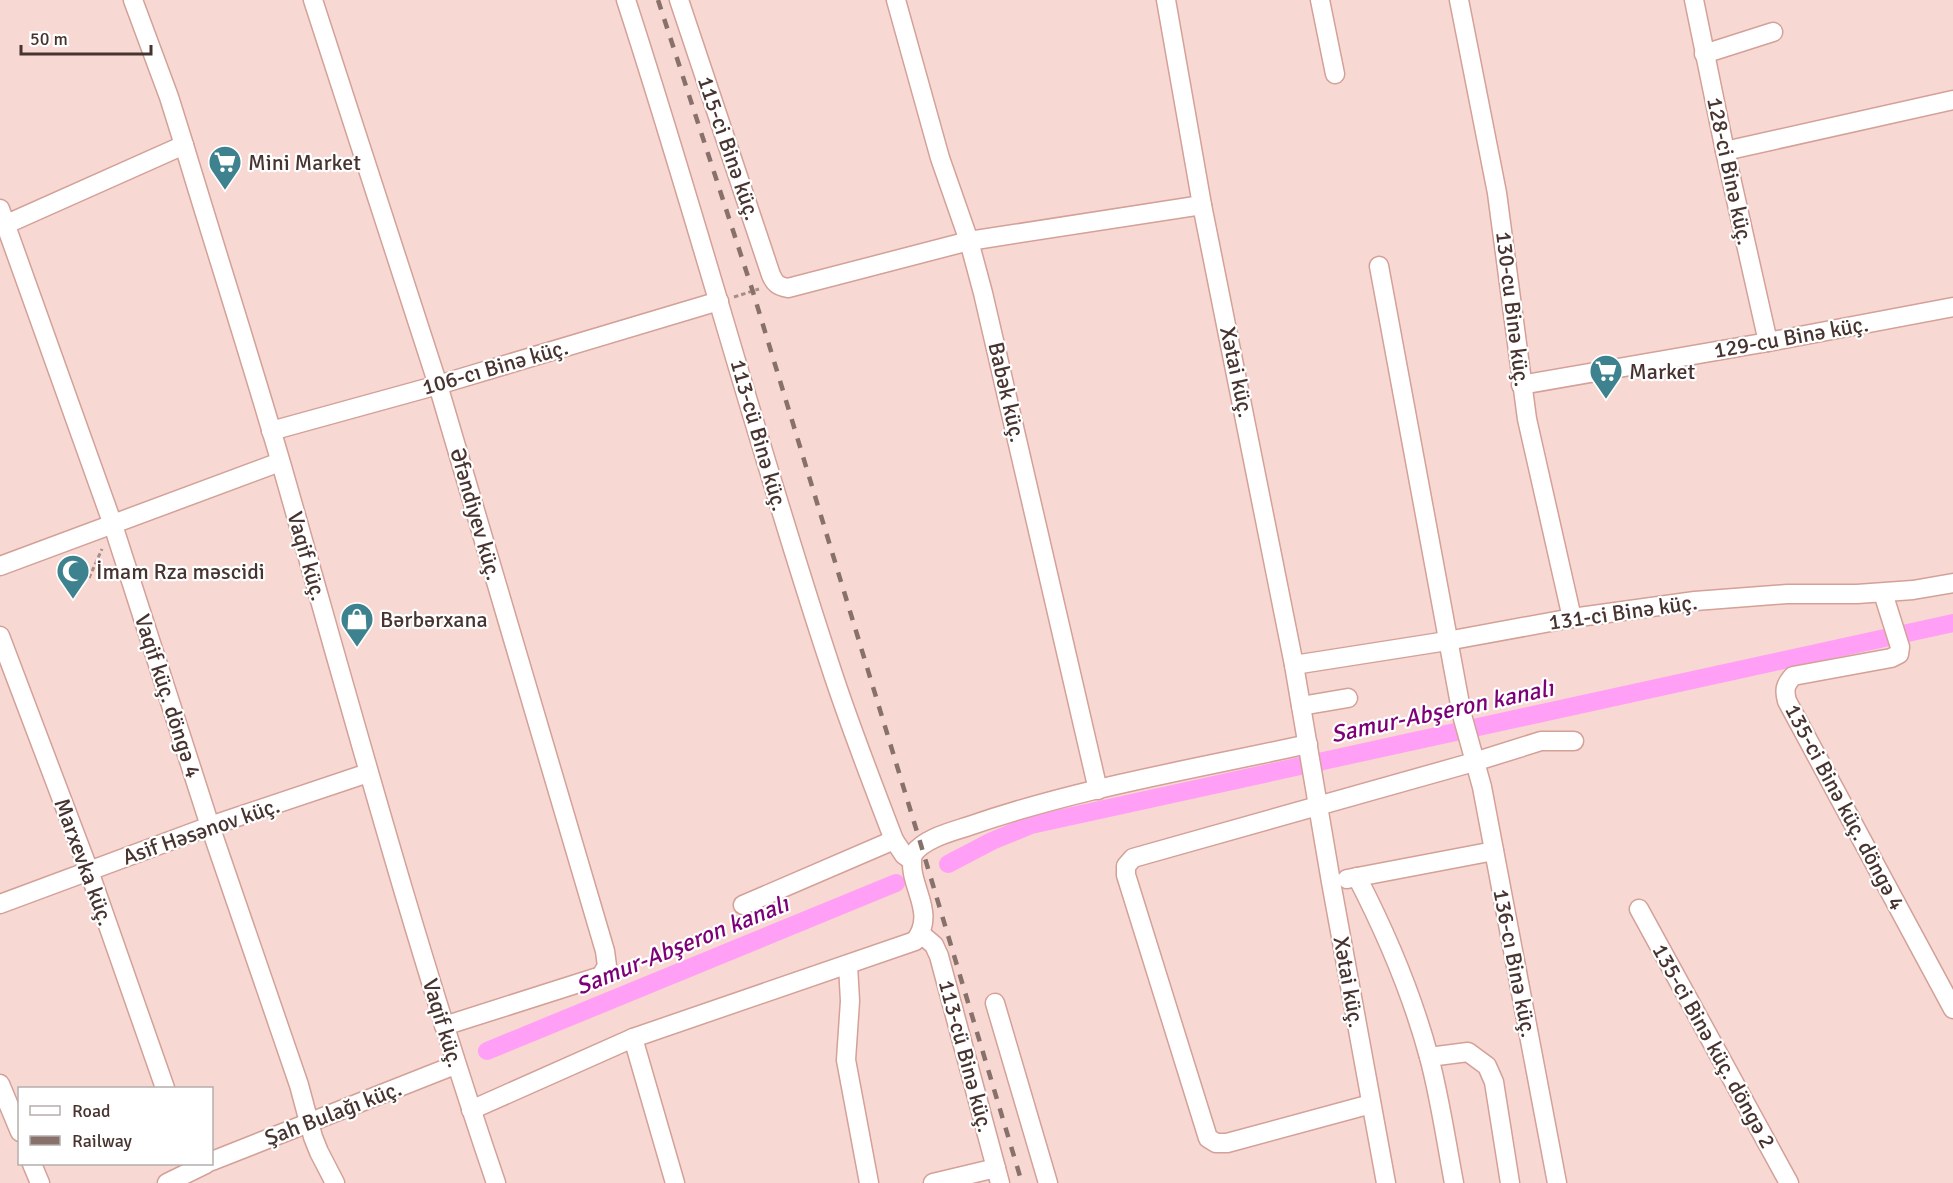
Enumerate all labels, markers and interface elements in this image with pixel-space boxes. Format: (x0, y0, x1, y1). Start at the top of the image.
scale bar (21, 18, 152, 56)
text: 50 m (30, 28, 68, 50)
street label: 115-ci Binə küç. (692, 72, 766, 224)
street label: 128-ci Binə küç. (1701, 95, 1759, 247)
supermarket icon: Mini Market (207, 144, 243, 191)
place label: Mini Market (248, 149, 361, 176)
street label: 130-cu Binə küç. (1490, 230, 1536, 388)
street label: 129-cu Binə küç. (1712, 310, 1870, 364)
street label: Xətai küç. (1214, 324, 1260, 420)
street label: 106-cı Binə küç. (419, 333, 571, 401)
street label: Babək küç. (982, 339, 1032, 445)
supermarket icon: Market (1588, 353, 1624, 400)
street label: 113-cü Binə küç. (724, 356, 794, 514)
place label: Market (1629, 358, 1696, 385)
street label: Əfəndiyev küç. (444, 445, 508, 583)
street label: Vaqif küç. (281, 508, 333, 604)
mosque icon: İmam Rza məscidi (55, 553, 91, 600)
place label: İmam Rza məscidi (96, 558, 265, 585)
street label: 131-ci Binə küç. (1547, 588, 1699, 636)
shop icon: Bərbərxana (339, 601, 375, 648)
place label: Bərbərxana (380, 606, 488, 633)
street label: Vaqif küç. döngə 4 (129, 611, 207, 781)
water label: Samur-Abşeron kanalı (1328, 672, 1558, 749)
street label: 135-ci Binə küç. döngə 4 (1779, 699, 1911, 915)
street label: Asif Həsənov küç. (119, 791, 283, 871)
street label: Marxevka küç. (48, 795, 120, 929)
street label: 136-cı Binə küç. (1487, 886, 1543, 1040)
water label: Samur-Abşeron kanalı (571, 888, 794, 1001)
street label: Xətai küç. (1328, 934, 1370, 1030)
street label: 135-ci Binə küç. döngə 2 (1646, 939, 1782, 1153)
street label: Vaqif küç. (417, 975, 469, 1071)
street label: 113-cü Binə küç. (933, 977, 999, 1135)
street label: Şah Bulağı küç. (261, 1075, 405, 1151)
legend (18, 1087, 213, 1165)
text: Road (72, 1100, 111, 1122)
text: Railway (72, 1130, 133, 1152)

